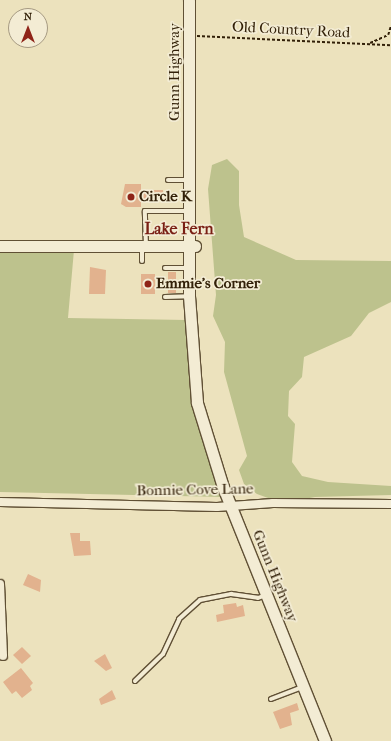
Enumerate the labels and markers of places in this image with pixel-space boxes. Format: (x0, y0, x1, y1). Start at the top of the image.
place label: Circle K (139, 188, 192, 206)
marker: Circle K (126, 192, 136, 202)
place label: Emmie's Corner (156, 275, 260, 293)
marker: Emmie's Corner (143, 279, 153, 289)

